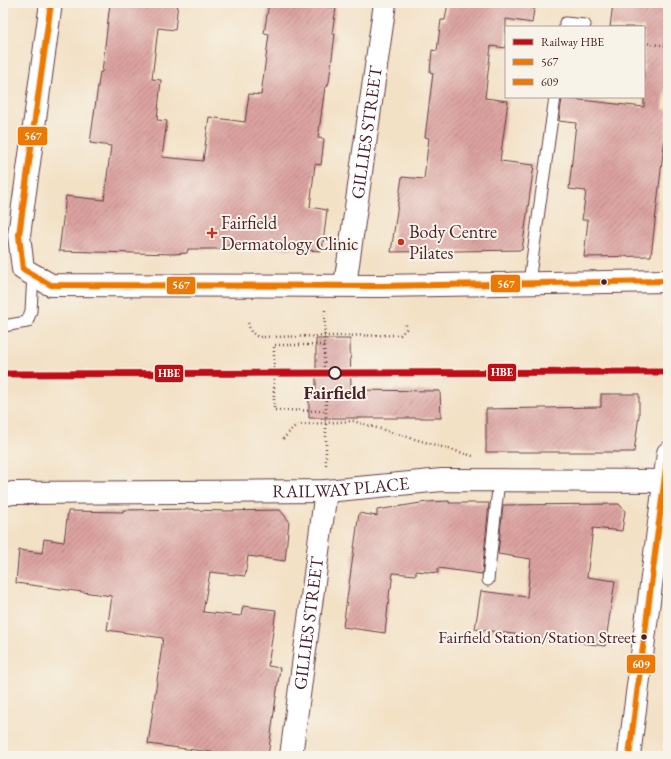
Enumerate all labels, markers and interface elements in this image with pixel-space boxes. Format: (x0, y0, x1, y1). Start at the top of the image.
legend (505, 26, 645, 98)
text: Railway HBE (541, 34, 604, 50)
text: 567 (541, 54, 559, 70)
street label: GILLIES STREET (345, 63, 387, 201)
text: 609 (541, 74, 559, 90)
line badge: 567 (17, 126, 48, 146)
text: 567 (24, 129, 42, 143)
place label: Fairfield Dermatology Clinic (221, 211, 358, 255)
place label: Body Centre Pilates (409, 220, 497, 264)
marker: Fairfield Dermatology Clinic (206, 227, 218, 239)
marker: Body Centre Pilates (396, 237, 406, 247)
line badge: 567 (490, 274, 521, 293)
line badge: 567 (166, 276, 196, 295)
text: 567 (497, 277, 515, 291)
unlabelled marker (599, 277, 609, 287)
text: 567 (172, 278, 190, 292)
line badge: HBE (487, 363, 517, 382)
line badge: HBE (154, 364, 184, 383)
text: HBE (491, 365, 514, 379)
text: HBE (158, 366, 181, 380)
marker: Fairfield (328, 366, 342, 380)
place label: Fairfield (303, 381, 367, 404)
street label: RAILWAY PLACE (272, 471, 410, 502)
street label: GILLIES STREET (288, 554, 328, 691)
place label: Fairfield Station/Station Street (438, 626, 637, 648)
marker: Fairfield Station/Station Street (639, 632, 649, 642)
line badge: 609 (626, 654, 656, 674)
text: 609 (632, 657, 650, 671)

